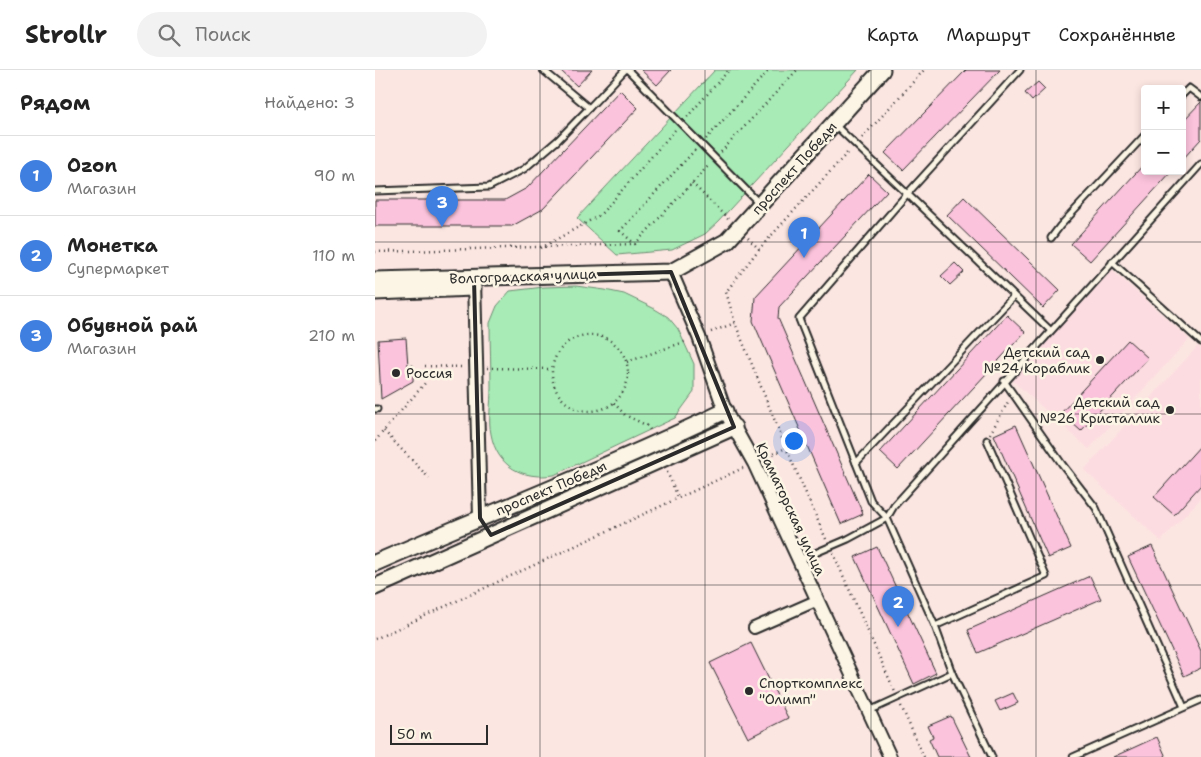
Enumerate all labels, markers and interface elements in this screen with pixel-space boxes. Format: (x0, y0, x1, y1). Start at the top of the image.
search box (137, 12, 487, 57)
text: Strollr (25, 19, 107, 51)
icon: search (155, 21, 183, 49)
text: Поиск (195, 22, 251, 47)
text: Карта (867, 23, 918, 47)
text: Маршрут (946, 23, 1030, 47)
text: Сохранённые (1058, 23, 1176, 47)
map controls (1141, 85, 1186, 175)
button: + (1141, 85, 1186, 130)
text: Рядом (20, 89, 90, 117)
text: Найдено: 3 (264, 92, 355, 113)
street label: проспект Победы (748, 118, 840, 218)
button: − (1141, 130, 1186, 175)
text: Ozon (67, 153, 117, 178)
text: 1 (32, 165, 40, 186)
text: 90 m (314, 165, 355, 186)
text: Магазин (67, 178, 136, 199)
pin: 3 (426, 186, 458, 227)
pin: 1 (788, 217, 820, 258)
text: Монетка (67, 233, 158, 258)
text: 2 (30, 245, 42, 266)
text: 110 m (312, 245, 355, 266)
text: Супермаркет (67, 258, 169, 279)
street label: Волгоградская улица (449, 264, 597, 288)
text: Обувной рай (67, 313, 198, 338)
text: 3 (30, 325, 42, 346)
text: 210 m (308, 325, 355, 346)
text: Магазин (67, 338, 136, 359)
place label: Детский сад №24 Кораблик (984, 343, 1091, 377)
marker: Детский сад №24 Кораблик (1094, 354, 1106, 366)
place label: Россия (406, 364, 453, 382)
marker: Россия (390, 367, 402, 379)
place label: Детский сад №26 Кристаллик (1039, 393, 1161, 427)
marker: Детский сад №26 Кристаллик (1164, 404, 1176, 416)
your location (781, 428, 807, 454)
street label: Краматорская улица (752, 440, 830, 579)
street label: проспект Победы (493, 456, 609, 520)
pin: 2 (882, 586, 914, 627)
place label: Спорткомплекс "Олимп" (759, 674, 863, 708)
marker: Спорткомплекс "Олимп" (743, 685, 755, 697)
scale bar (390, 722, 487, 745)
text: 50 m (397, 725, 432, 743)

